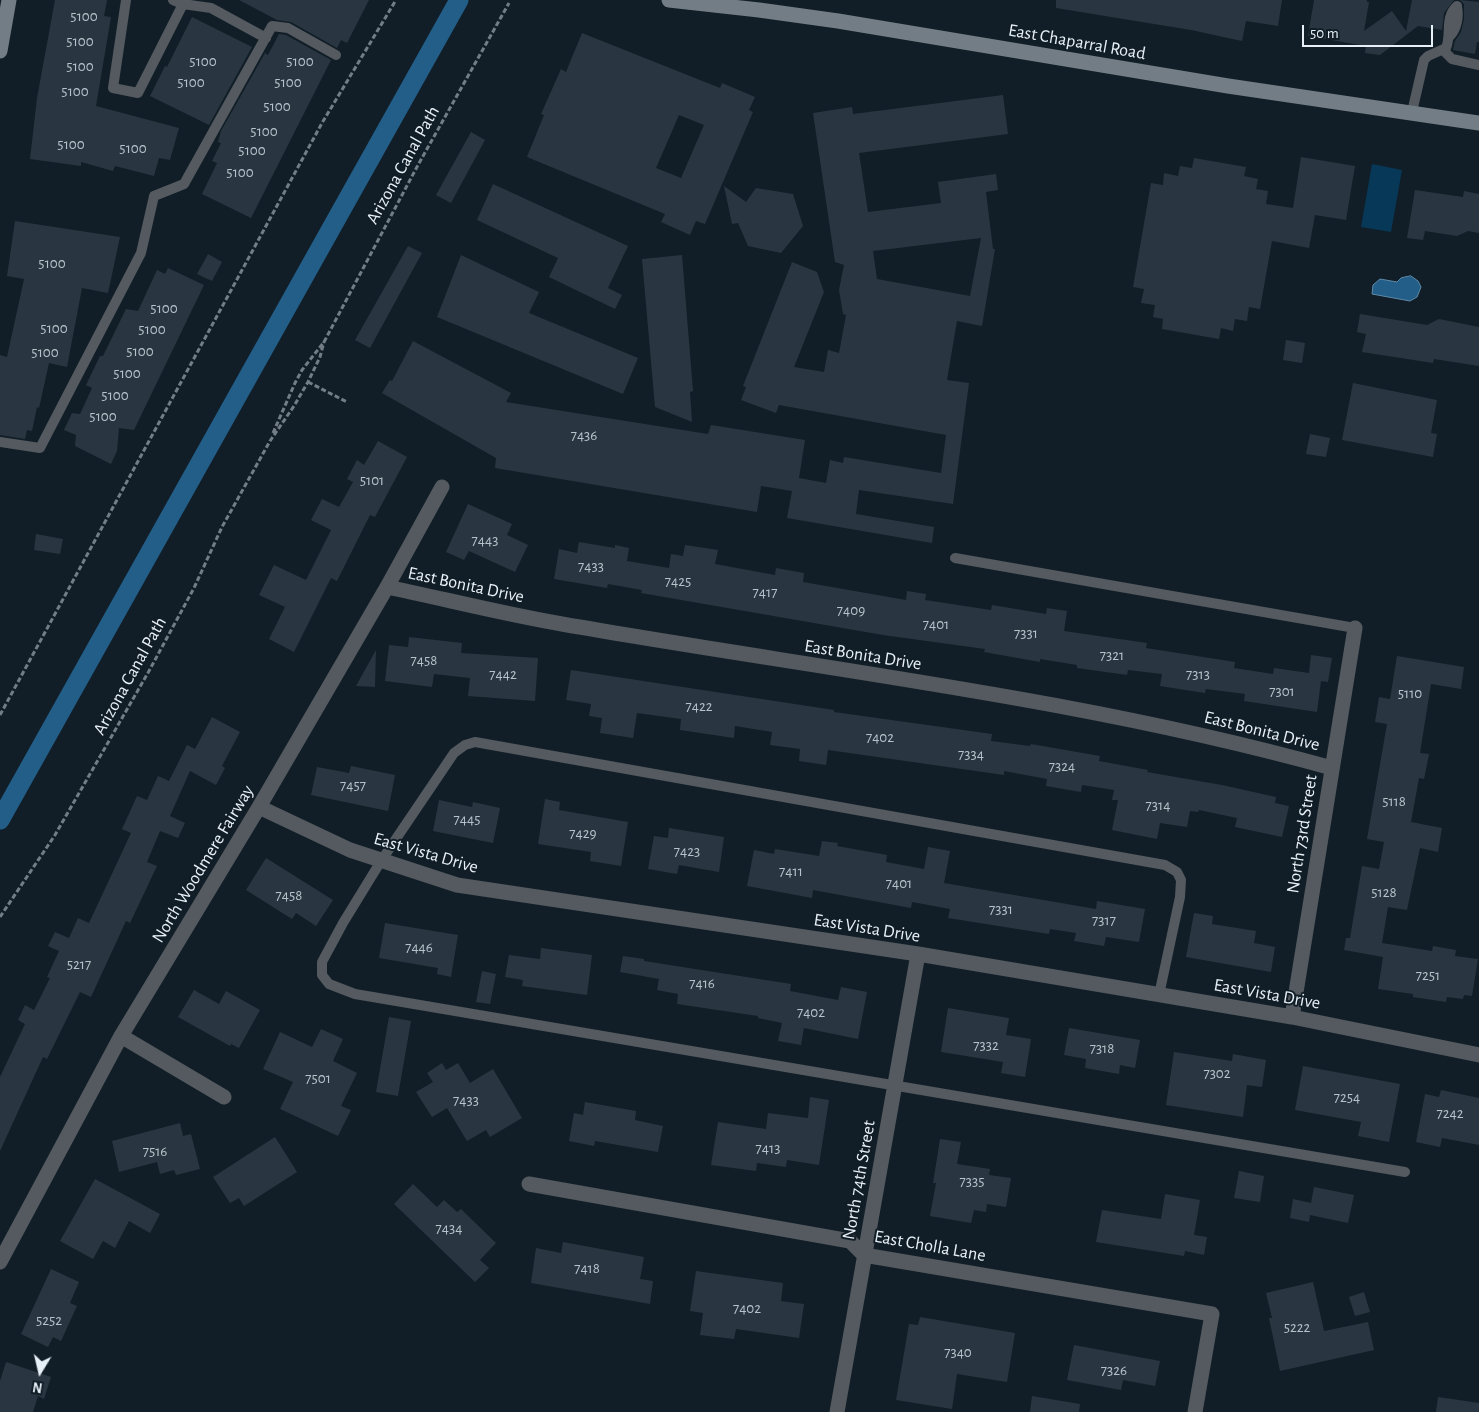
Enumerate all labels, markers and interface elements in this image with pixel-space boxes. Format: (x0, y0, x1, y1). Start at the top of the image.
house number: 5100 (70, 7, 98, 25)
scale bar (1304, 15, 1435, 47)
street label: East Chaparral Road (1007, 19, 1147, 65)
text: 50 m (1310, 26, 1339, 41)
house number: 5100 (66, 32, 94, 50)
house number: 5100 (189, 52, 217, 70)
house number: 5100 (286, 52, 314, 70)
house number: 5100 (66, 57, 94, 75)
house number: 5100 (177, 73, 205, 91)
house number: 5100 (274, 73, 302, 91)
house number: 5100 (61, 82, 89, 100)
house number: 5100 (263, 97, 291, 115)
street label: Arizona Canal Path (362, 102, 444, 228)
house number: 5100 (250, 122, 278, 140)
house number: 5100 (57, 135, 85, 153)
house number: 5100 (119, 139, 147, 157)
house number: 5100 (238, 141, 266, 159)
house number: 5100 (226, 163, 254, 181)
house number: 5100 (38, 254, 66, 272)
house number: 5100 (150, 299, 178, 317)
house number: 5100 (40, 319, 68, 337)
house number: 5100 (138, 320, 166, 338)
house number: 5100 (126, 342, 154, 360)
house number: 5100 (31, 343, 59, 361)
house number: 5100 (113, 364, 141, 382)
house number: 5100 (101, 386, 129, 404)
house number: 5100 (89, 407, 117, 425)
house number: 7436 (571, 426, 597, 444)
house number: 5101 (360, 471, 384, 489)
house number: 7443 (472, 531, 498, 549)
house number: 7433 (578, 557, 604, 575)
street label: East Bonita Drive (406, 562, 526, 608)
house number: 7425 (665, 572, 691, 590)
house number: 7417 (753, 583, 777, 601)
house number: 7409 (837, 601, 865, 619)
street label: Arizona Canal Path (89, 613, 171, 739)
house number: 7401 (923, 615, 949, 633)
house number: 7331 (1014, 624, 1038, 642)
street label: East Bonita Drive (803, 635, 923, 675)
house number: 7321 (1100, 646, 1124, 664)
house number: 7458 (411, 651, 437, 669)
house number: 7442 (489, 665, 517, 683)
house number: 7313 (1186, 665, 1210, 683)
house number: 7301 (1269, 682, 1295, 700)
house number: 5110 (1398, 684, 1422, 702)
house number: 7422 (685, 697, 713, 715)
street label: East Bonita Drive (1202, 706, 1322, 756)
house number: 7402 (866, 728, 894, 746)
house number: 7334 (958, 745, 984, 763)
house number: 7324 (1049, 757, 1075, 775)
street label: North 73rd Street (1282, 773, 1322, 895)
house number: 7457 (340, 776, 366, 794)
street label: North Woodmere Fairway (147, 781, 259, 947)
house number: 5118 (1382, 792, 1406, 810)
house number: 7314 (1146, 796, 1170, 814)
house number: 7445 (454, 810, 480, 828)
house number: 7429 (569, 824, 597, 842)
street label: East Vista Drive (371, 828, 481, 878)
house number: 7423 (674, 842, 700, 860)
house number: 7411 (779, 862, 803, 880)
house number: 7401 (886, 874, 912, 892)
house number: 5128 (1371, 883, 1397, 901)
house number: 7458 (276, 886, 302, 904)
house number: 7331 (989, 900, 1013, 918)
street label: East Vista Drive (812, 909, 922, 947)
house number: 7317 (1092, 911, 1116, 929)
house number: 7446 (405, 938, 433, 956)
house number: 5217 (67, 955, 91, 973)
house number: 7251 (1416, 966, 1440, 984)
house number: 7416 (689, 974, 715, 992)
street label: East Vista Drive (1212, 974, 1322, 1014)
house number: 7402 (797, 1003, 825, 1021)
house number: 7332 (973, 1036, 999, 1054)
house number: 7318 (1090, 1039, 1114, 1057)
house number: 7302 (1203, 1064, 1231, 1082)
house number: 7501 (305, 1069, 331, 1087)
house number: 7254 (1334, 1088, 1360, 1106)
house number: 7433 (453, 1091, 479, 1109)
house number: 7242 (1436, 1104, 1464, 1122)
street label: North 74th Street (838, 1119, 880, 1241)
house number: 7413 (756, 1139, 780, 1157)
house number: 7516 (143, 1142, 167, 1160)
house number: 7335 (960, 1172, 984, 1190)
house number: 7434 (436, 1219, 462, 1237)
street label: East Cholla Lane (873, 1226, 987, 1266)
house number: 7418 (574, 1259, 600, 1277)
house number: 7402 (733, 1299, 761, 1317)
house number: 5252 (36, 1311, 62, 1329)
house number: 5222 (1284, 1318, 1310, 1336)
house number: 7340 (944, 1343, 972, 1361)
north arrow (15, 1347, 65, 1397)
house number: 7326 (1101, 1361, 1127, 1379)
text: N (32, 1379, 44, 1394)

